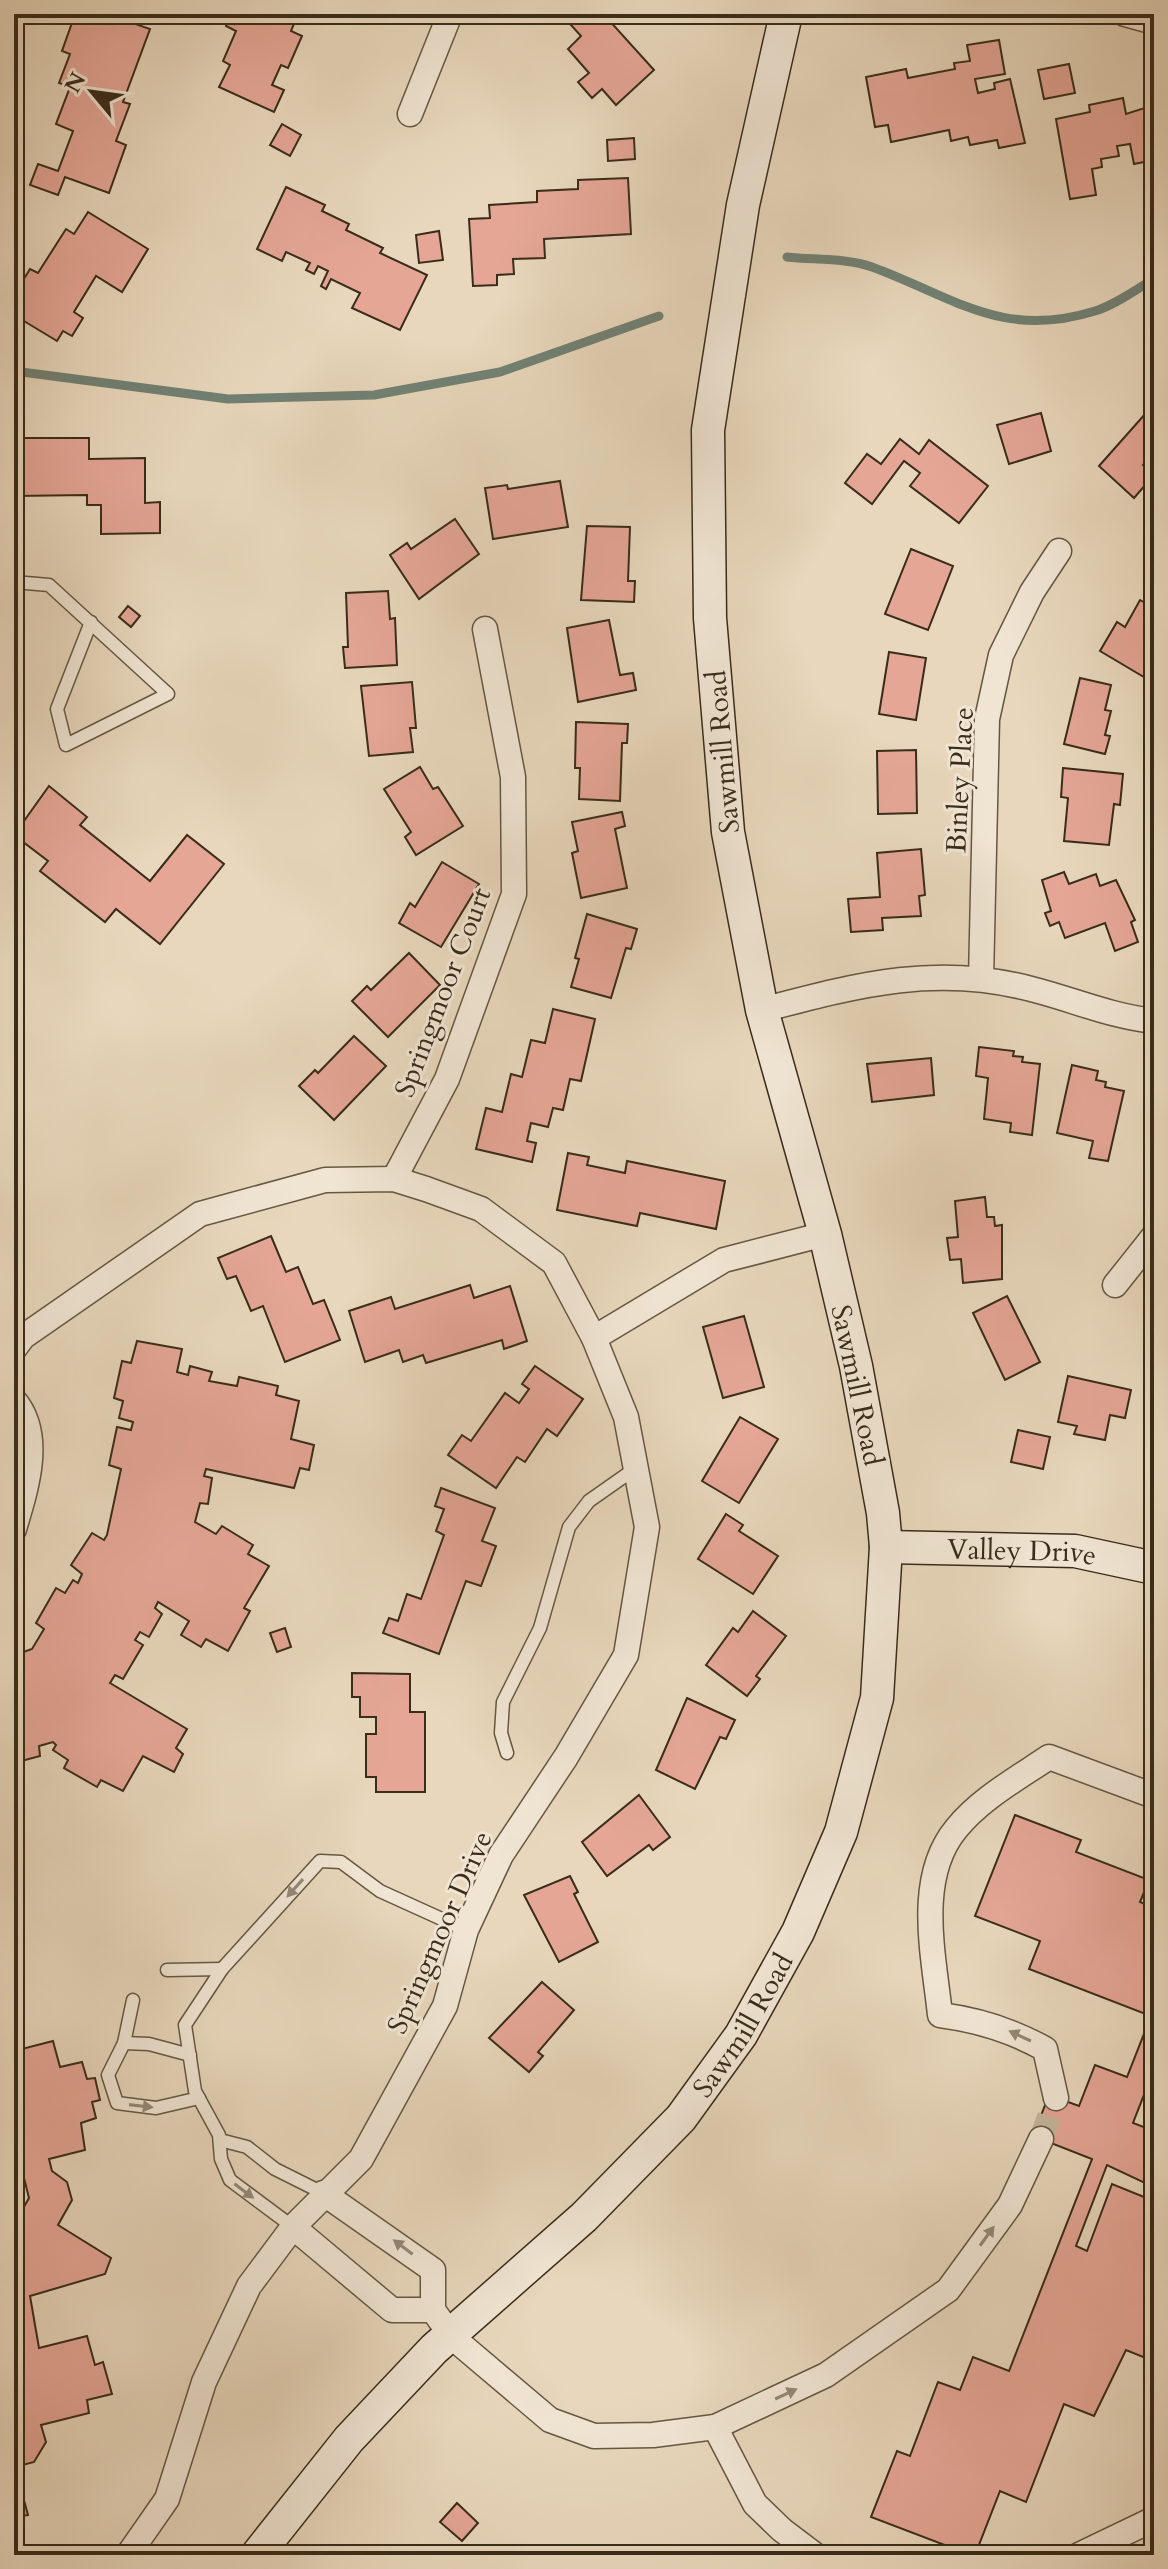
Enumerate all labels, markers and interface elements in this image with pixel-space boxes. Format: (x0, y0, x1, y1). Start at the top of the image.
north arrow (52, 52, 132, 132)
text: N (58, 67, 93, 98)
street label: Sawmill Road (697, 669, 749, 835)
street label: Binley Place (937, 706, 983, 854)
street label: Springmoor Court (386, 882, 500, 1102)
street label: Sawmill Road (821, 1301, 893, 1469)
street label: Valley Drive (947, 1530, 1100, 1575)
street label: Springmoor Drive (378, 1825, 502, 2040)
one-way arrow (287, 1879, 305, 1898)
street label: Sawmill Road (684, 1947, 803, 2105)
one-way arrow (1008, 2029, 1031, 2043)
one-way arrow (129, 2100, 154, 2113)
one-way arrow (234, 2182, 255, 2198)
one-way arrow (979, 2226, 995, 2247)
one-way arrow (393, 2239, 413, 2255)
one-way arrow (774, 2387, 797, 2401)

